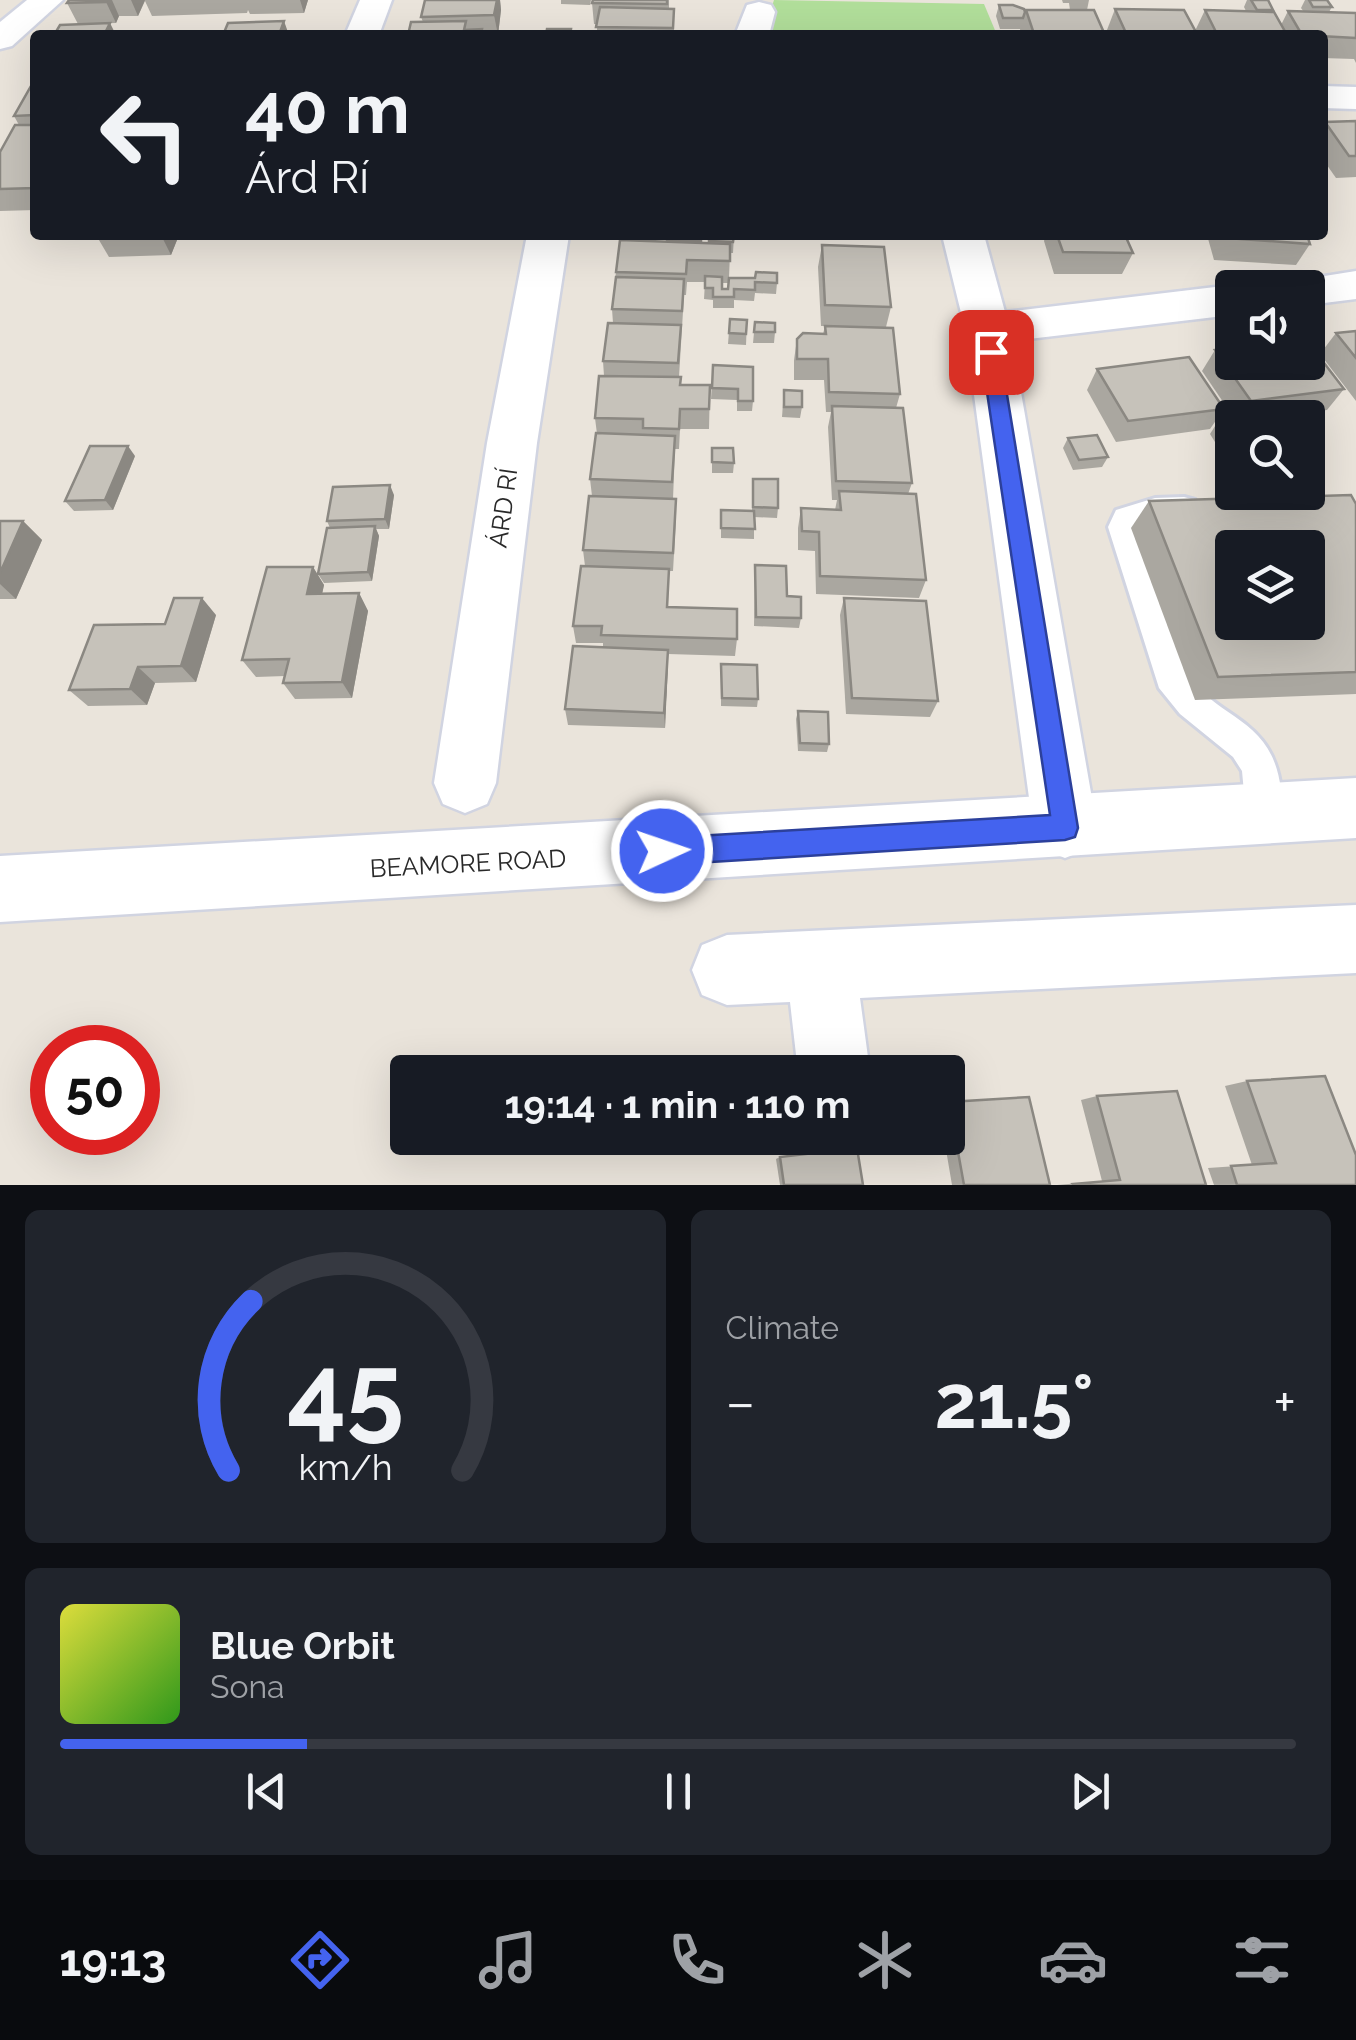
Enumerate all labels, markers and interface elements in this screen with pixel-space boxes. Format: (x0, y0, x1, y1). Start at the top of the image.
text: 40 m (245, 67, 410, 149)
icon: left (80, 70, 210, 200)
text: Árd Rí (245, 151, 369, 204)
map controls (1215, 270, 1325, 640)
button: sound (1215, 270, 1325, 380)
pin (949, 310, 1034, 395)
icon: arrive (964, 325, 1019, 380)
button: search (1215, 400, 1325, 510)
street label: ÁRD RÍ (483, 466, 523, 550)
button: layers (1215, 530, 1325, 640)
position arrow (610, 799, 714, 903)
street label: BEAMORE ROAD (369, 843, 567, 883)
speed limit sign: 50 (30, 1025, 160, 1155)
text: 19:14 · 1 min · 110 m (505, 1082, 850, 1127)
text: Climate (726, 1309, 839, 1346)
text: 45 (287, 1330, 404, 1452)
text: 21.5° (935, 1357, 1094, 1446)
text: − (726, 1370, 755, 1435)
text: + (1273, 1370, 1296, 1435)
text: km/h (298, 1446, 392, 1488)
text: Blue Orbit (210, 1623, 395, 1668)
text: Sona (210, 1668, 285, 1705)
icon: previous (239, 1764, 294, 1819)
icon: pause (651, 1764, 706, 1819)
icon: next (1063, 1764, 1118, 1819)
icon: directions (285, 1925, 355, 1995)
icon: music (473, 1925, 543, 1995)
icon: phone (662, 1925, 732, 1995)
icon: climate (850, 1925, 920, 1995)
icon: car (1038, 1925, 1108, 1995)
icon: filters (1227, 1925, 1297, 1995)
text: 19:13 (59, 1934, 166, 1987)

